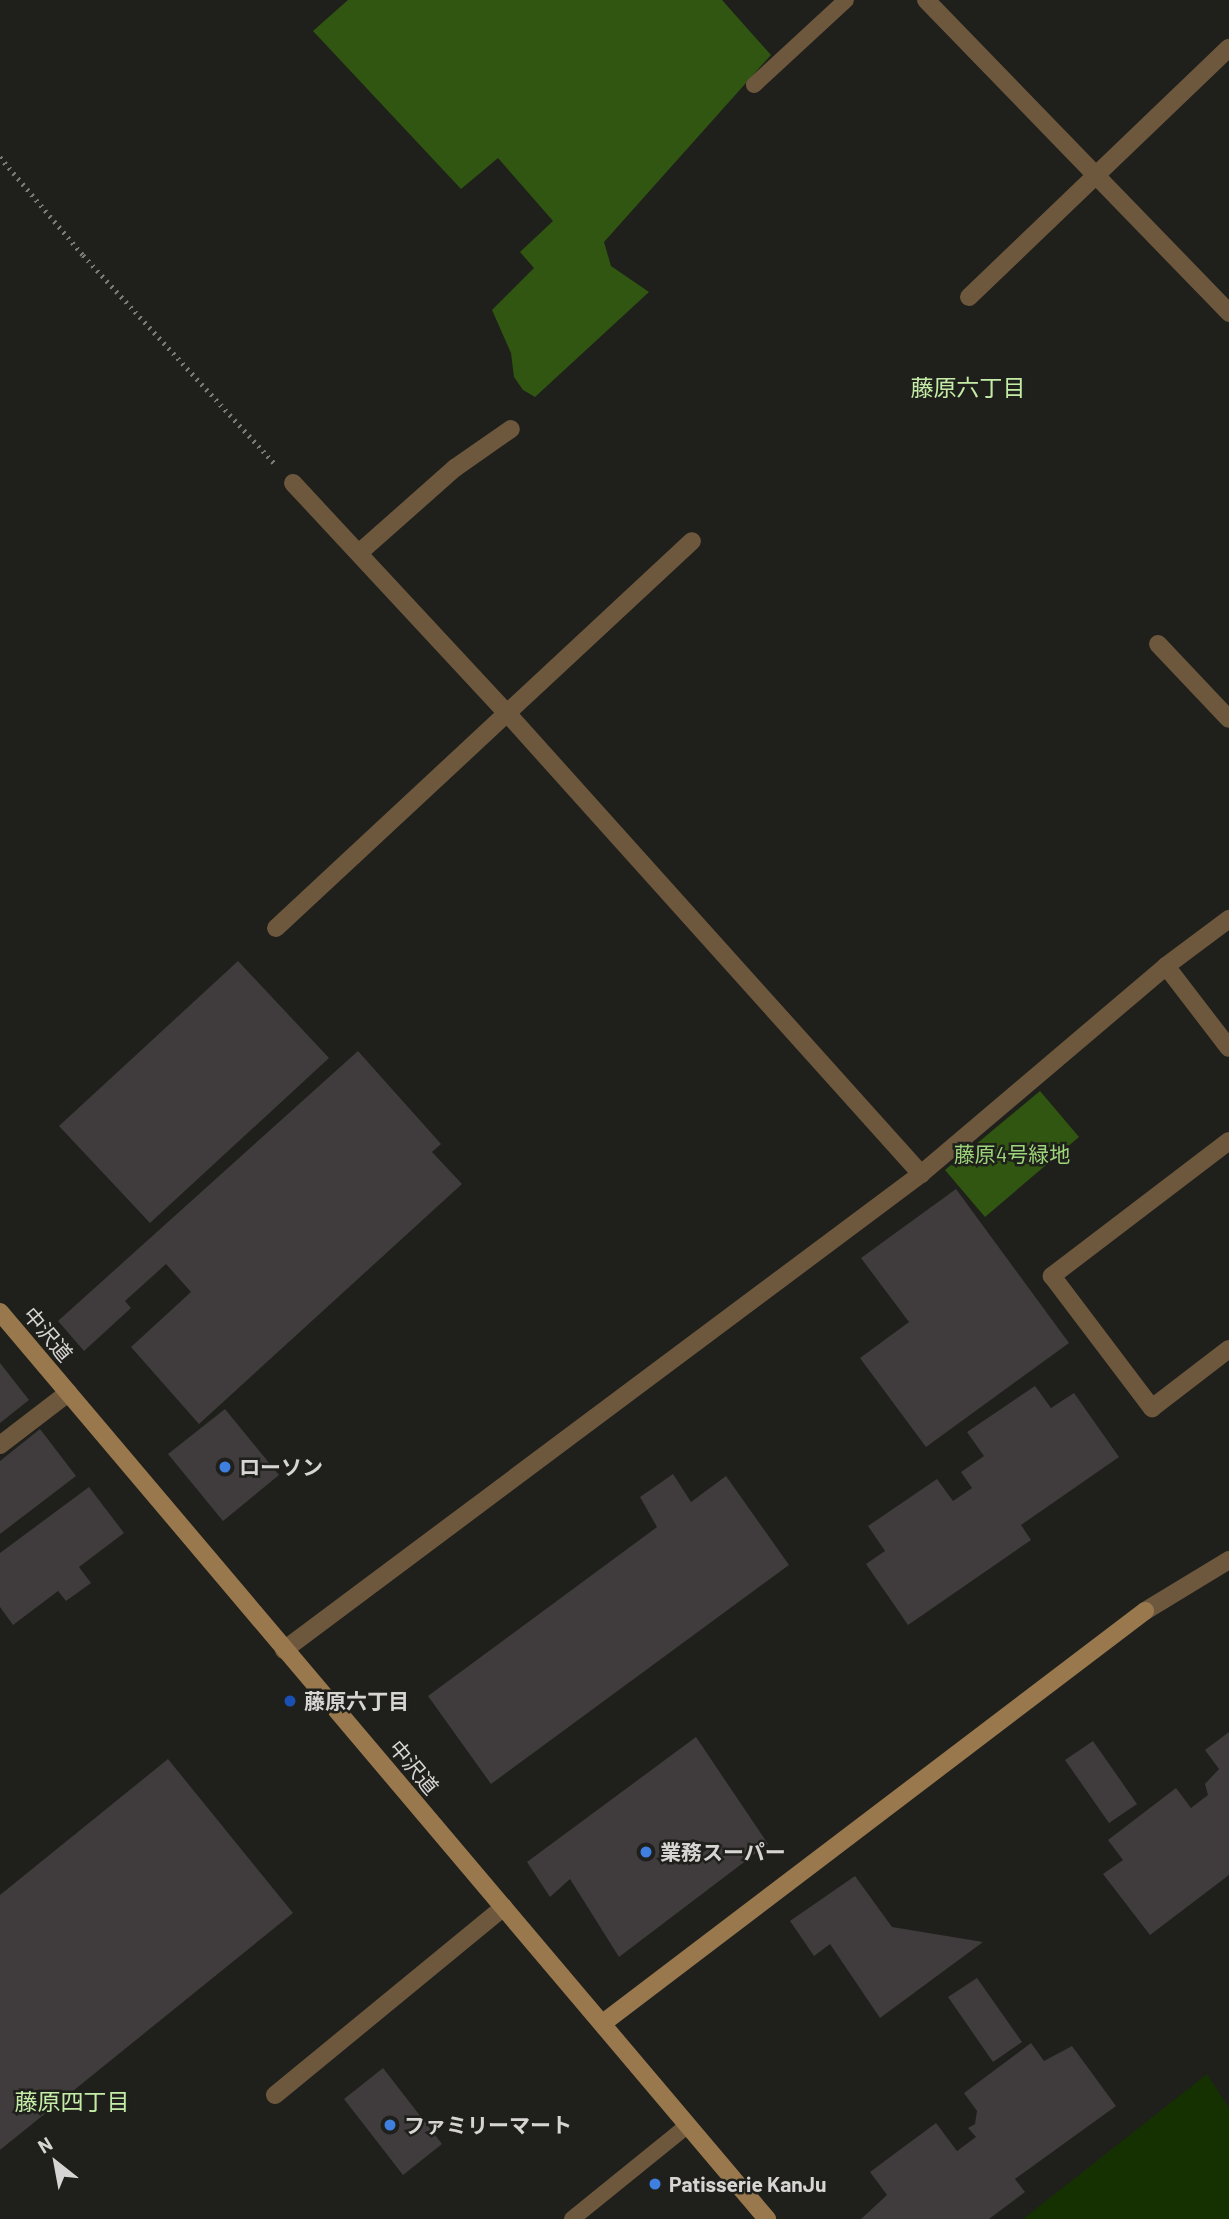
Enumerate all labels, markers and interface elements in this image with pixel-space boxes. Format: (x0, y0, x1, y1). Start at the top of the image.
district label: 藤原六丁目 (911, 373, 1025, 401)
park label: 藤原4号緑地 (954, 1141, 1070, 1167)
street label: 中沢道 (18, 1302, 78, 1366)
place label: ローソン (239, 1454, 323, 1480)
marker: ローソン (217, 1459, 233, 1475)
place label: 藤原六丁目 (304, 1688, 409, 1714)
marker: 藤原六丁目 (282, 1693, 298, 1709)
street label: 中沢道 (384, 1735, 444, 1799)
place label: 業務スーパー (660, 1839, 786, 1865)
marker: 業務スーパー (638, 1844, 654, 1860)
district label: 藤原四丁目 (15, 2087, 129, 2115)
place label: ファミリーマート (404, 2112, 572, 2138)
marker: ファミリーマート (382, 2117, 398, 2133)
north arrow (21, 2128, 91, 2198)
text: N (34, 2131, 56, 2158)
place label: Patisserie KanJu (669, 2171, 826, 2197)
marker: Patisserie KanJu (647, 2176, 663, 2192)

